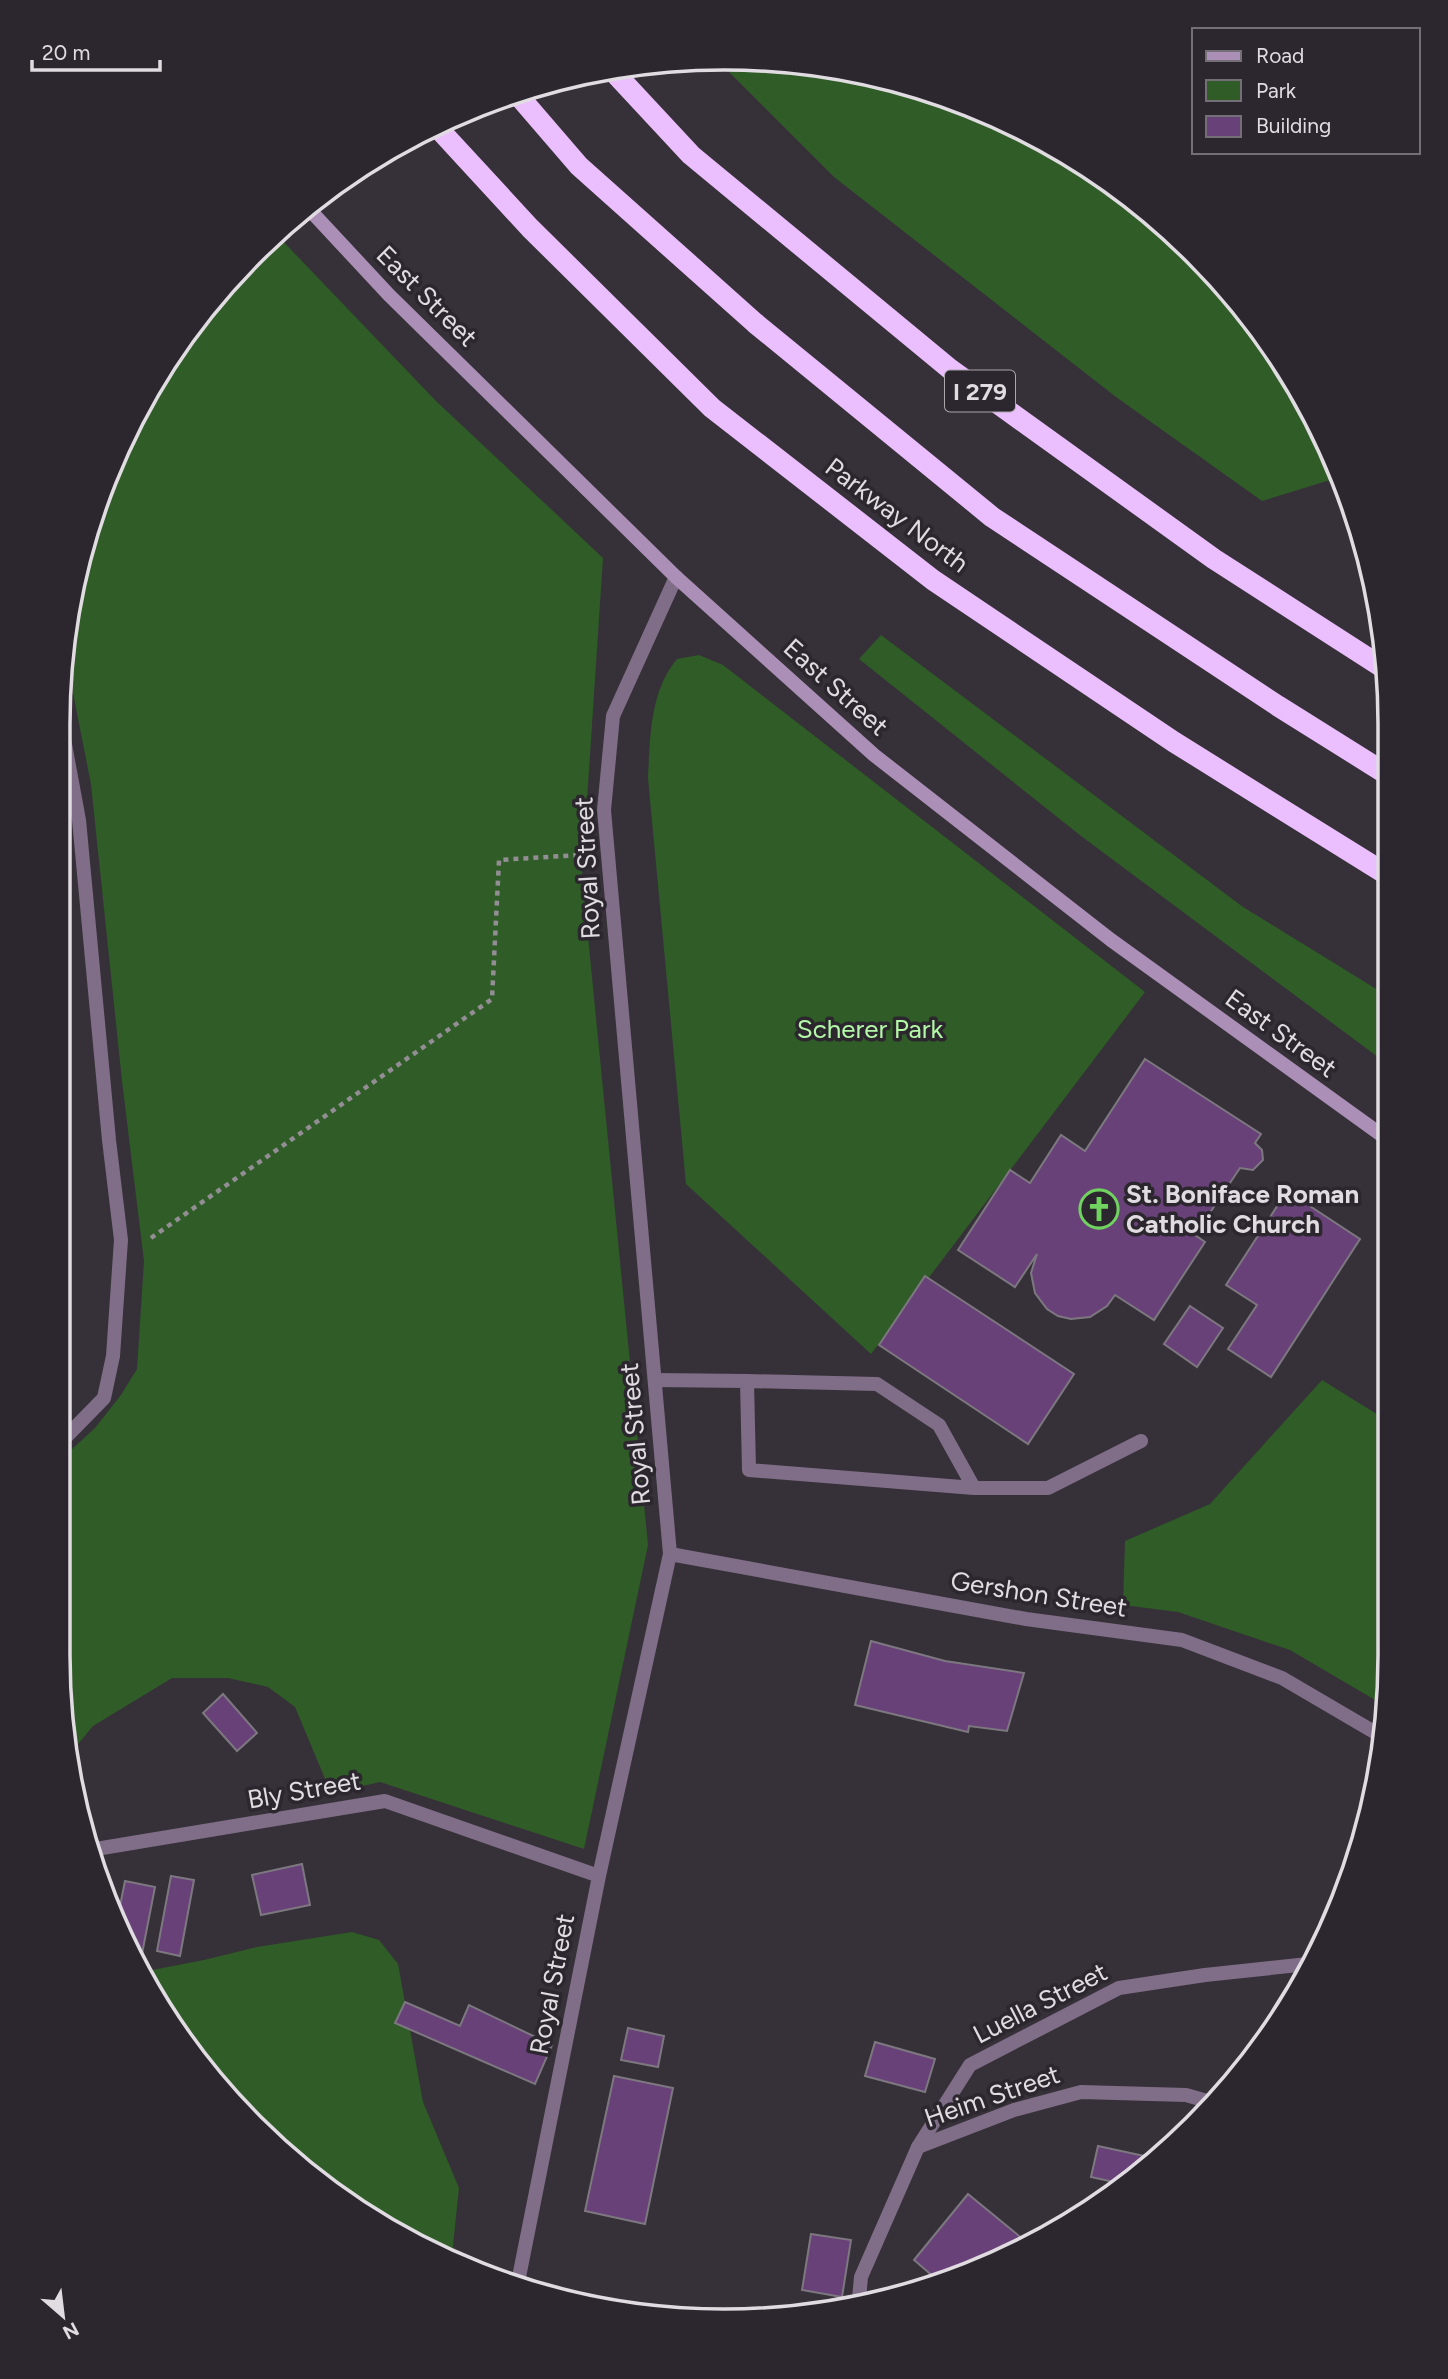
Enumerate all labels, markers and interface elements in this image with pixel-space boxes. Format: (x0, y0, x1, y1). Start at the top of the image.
scale bar (32, 28, 159, 72)
legend (1192, 28, 1420, 154)
text: 20 m (42, 40, 90, 65)
text: Road (1256, 43, 1304, 68)
text: Park (1256, 78, 1297, 103)
text: Building (1256, 113, 1331, 138)
street label: East Street (370, 239, 484, 353)
road number: I 279 (945, 370, 1015, 412)
street label: Parkway North (819, 451, 975, 579)
street label: East Street (777, 632, 895, 742)
street label: Royal Street (567, 796, 607, 940)
street label: East Street (1219, 982, 1343, 1084)
park label: Scherer Park (797, 1013, 944, 1045)
place label: St. Boniface Roman Catholic Church (1126, 1178, 1359, 1240)
church icon: St. Boniface Roman Catholic Church (1078, 1188, 1120, 1230)
street label: Royal Street (613, 1361, 657, 1506)
street label: Gershon Street (949, 1564, 1130, 1624)
street label: Bly Street (245, 1764, 363, 1816)
street label: Royal Street (523, 1911, 581, 2057)
street label: Luella Street (968, 1955, 1113, 2050)
street label: Heim Street (920, 2058, 1064, 2134)
north arrow (28, 2281, 98, 2351)
text: N (59, 2317, 83, 2344)

